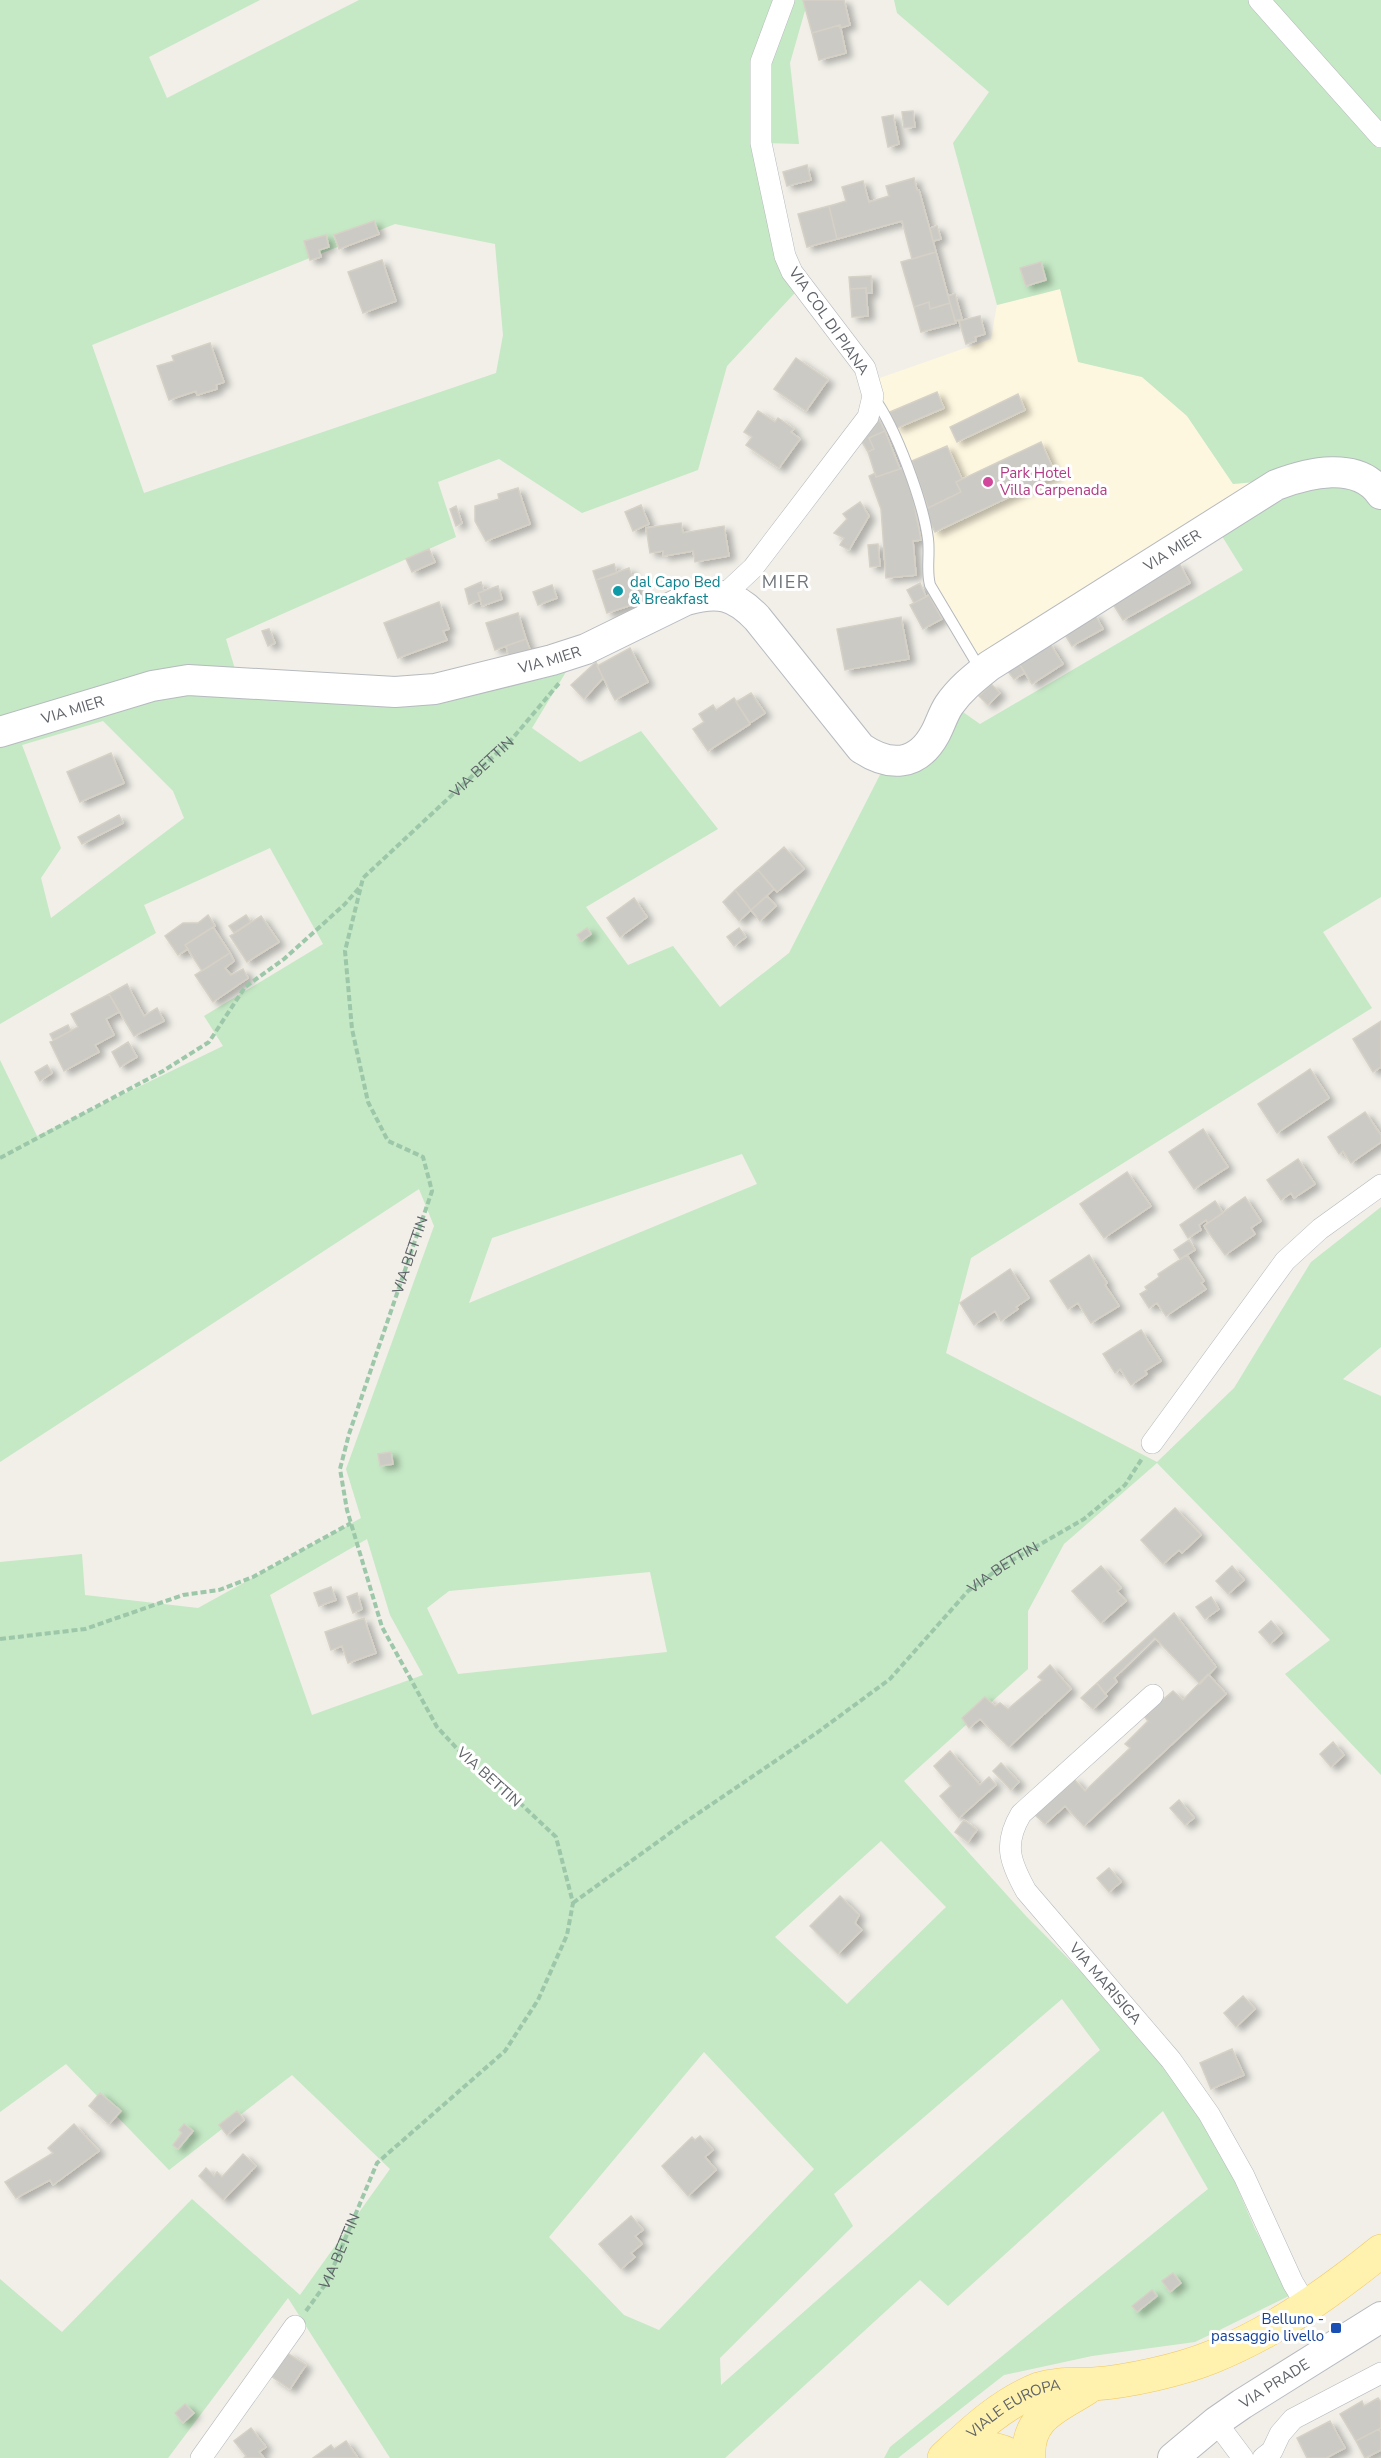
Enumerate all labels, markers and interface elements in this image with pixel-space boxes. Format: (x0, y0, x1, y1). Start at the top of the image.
street label: VIA COL DI PIANA (784, 262, 874, 379)
place label: Park Hotel Villa Carpenada (999, 463, 1108, 500)
marker: Park Hotel Villa Carpenada (981, 475, 995, 489)
street label: VIA MIER (1139, 525, 1205, 577)
district label: MIER (762, 570, 810, 594)
place label: dal Capo Bed & Breakfast (630, 572, 721, 609)
marker: dal Capo Bed & Breakfast (611, 584, 625, 598)
street label: VIA MIER (515, 641, 584, 678)
street label: VIA MIER (38, 691, 106, 729)
street label: VIA BETTIN (445, 732, 518, 803)
street label: VIA BETTIN (387, 1214, 433, 1298)
street label: VIA BETTIN (963, 1537, 1042, 1599)
street label: VIA BETTIN (452, 1742, 526, 1811)
street label: VIA MARISIGA (1064, 1938, 1146, 2029)
street label: VIA BETTIN (314, 2210, 365, 2295)
place label: Belluno - passaggio livello (1211, 2309, 1324, 2346)
marker: Belluno - passaggio livello (1329, 2321, 1343, 2335)
street label: VIA PRADE (1235, 2354, 1313, 2414)
street label: VIALE EUROPA (962, 2375, 1062, 2443)

